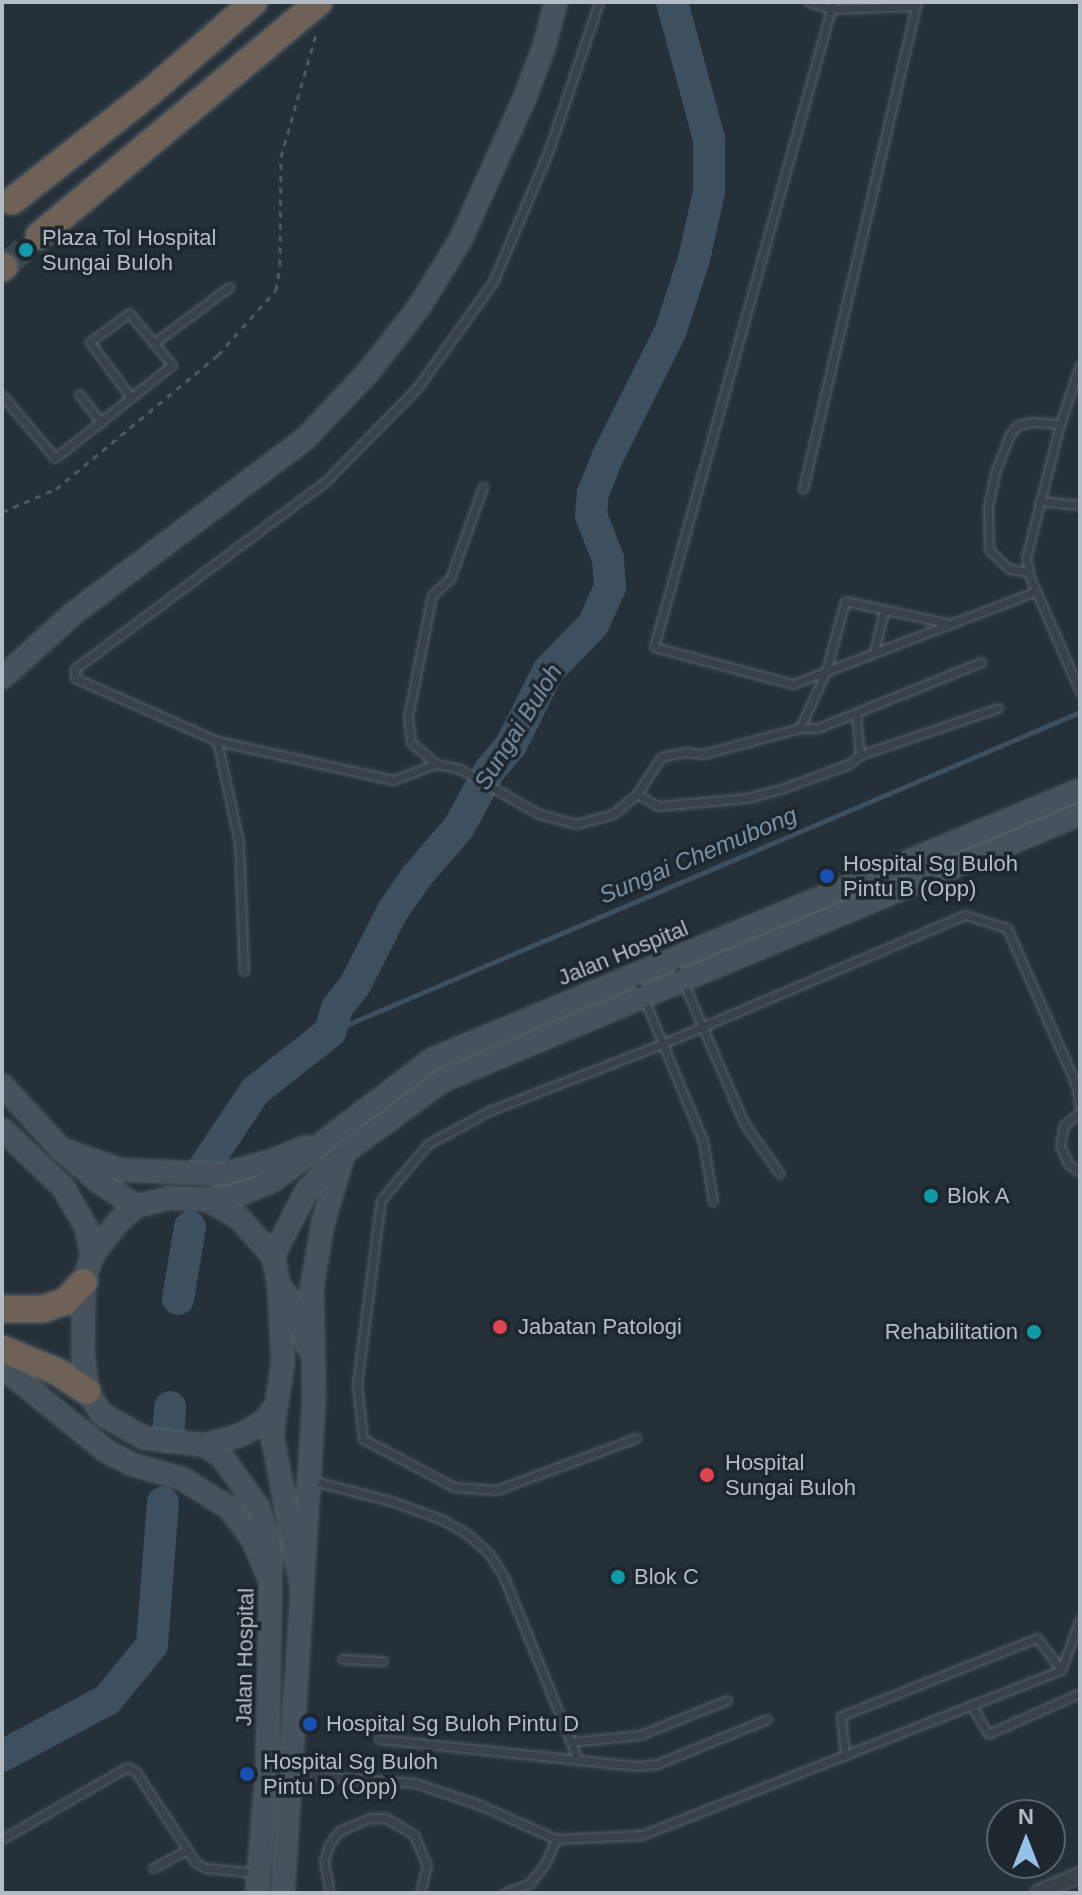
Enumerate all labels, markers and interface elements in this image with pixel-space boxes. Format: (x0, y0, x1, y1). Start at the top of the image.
place label: Plaza Tol Hospital Sungai Buloh (42, 224, 217, 276)
marker: Plaza Tol Hospital Sungai Buloh (17, 241, 35, 259)
water label: Sungai Buloh (468, 659, 568, 795)
water label: Sungai Chemubong (595, 800, 801, 910)
place label: Hospital Sg Buloh Pintu B (Opp) (843, 850, 1018, 902)
marker: Hospital Sg Buloh Pintu B (Opp) (818, 867, 836, 885)
street label: Jalan Hospital (554, 915, 692, 991)
place label: Blok A (947, 1183, 1011, 1209)
marker: Blok A (922, 1187, 940, 1205)
place label: Jabatan Patologi (518, 1314, 682, 1340)
marker: Jabatan Patologi (489, 1316, 511, 1338)
place label: Rehabilitation (885, 1319, 1018, 1345)
marker: Rehabilitation (1025, 1323, 1043, 1341)
place label: Hospital Sungai Buloh (725, 1449, 856, 1500)
marker: Hospital Sungai Buloh (696, 1464, 718, 1486)
place label: Blok C (634, 1564, 699, 1590)
marker: Blok C (609, 1568, 627, 1586)
street label: Jalan Hospital (231, 1588, 259, 1726)
place label: Hospital Sg Buloh Pintu D (326, 1711, 579, 1737)
marker: Hospital Sg Buloh Pintu D (301, 1715, 319, 1733)
place label: Hospital Sg Buloh Pintu D (Opp) (263, 1748, 438, 1800)
marker: Hospital Sg Buloh Pintu D (Opp) (238, 1765, 256, 1783)
north arrow (986, 1799, 1066, 1879)
text: N (1018, 1804, 1034, 1829)

